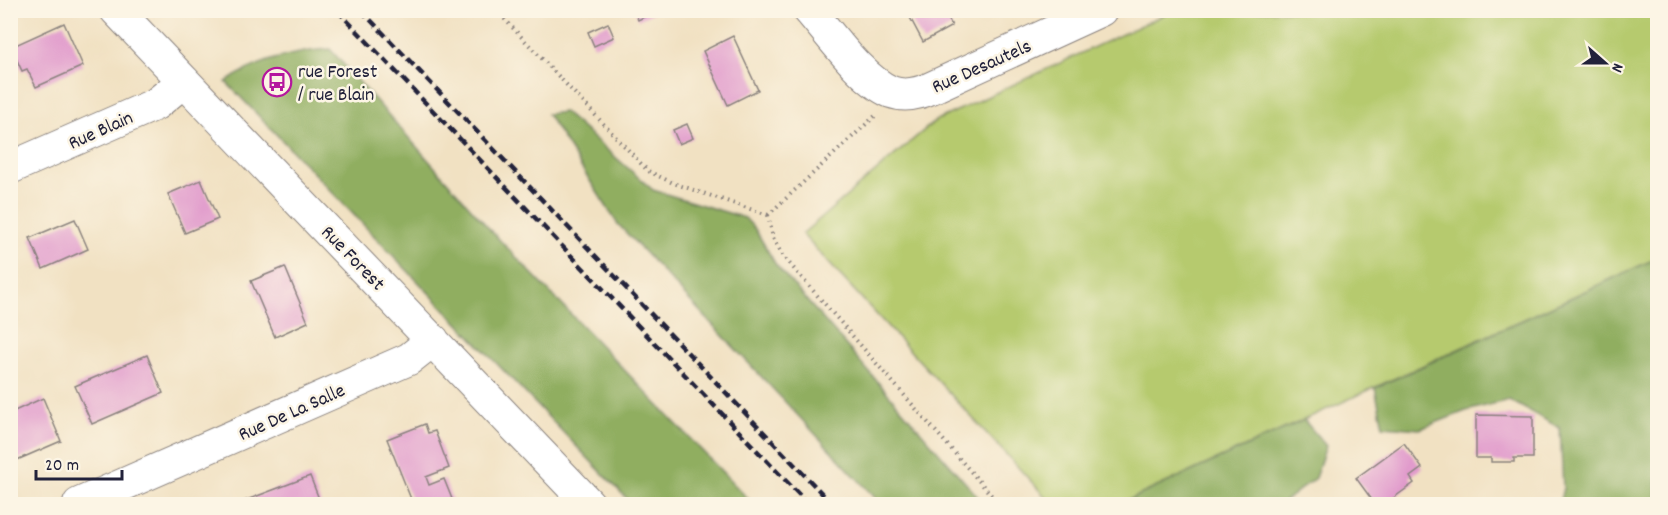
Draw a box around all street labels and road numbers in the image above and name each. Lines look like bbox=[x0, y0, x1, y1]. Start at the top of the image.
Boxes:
street label: Rue Desautels bbox=[928, 33, 1037, 102]
street label: Rue Blain bbox=[64, 105, 138, 158]
street label: Rue Forest bbox=[313, 220, 390, 298]
street label: Rue De La Salle bbox=[234, 378, 350, 450]

